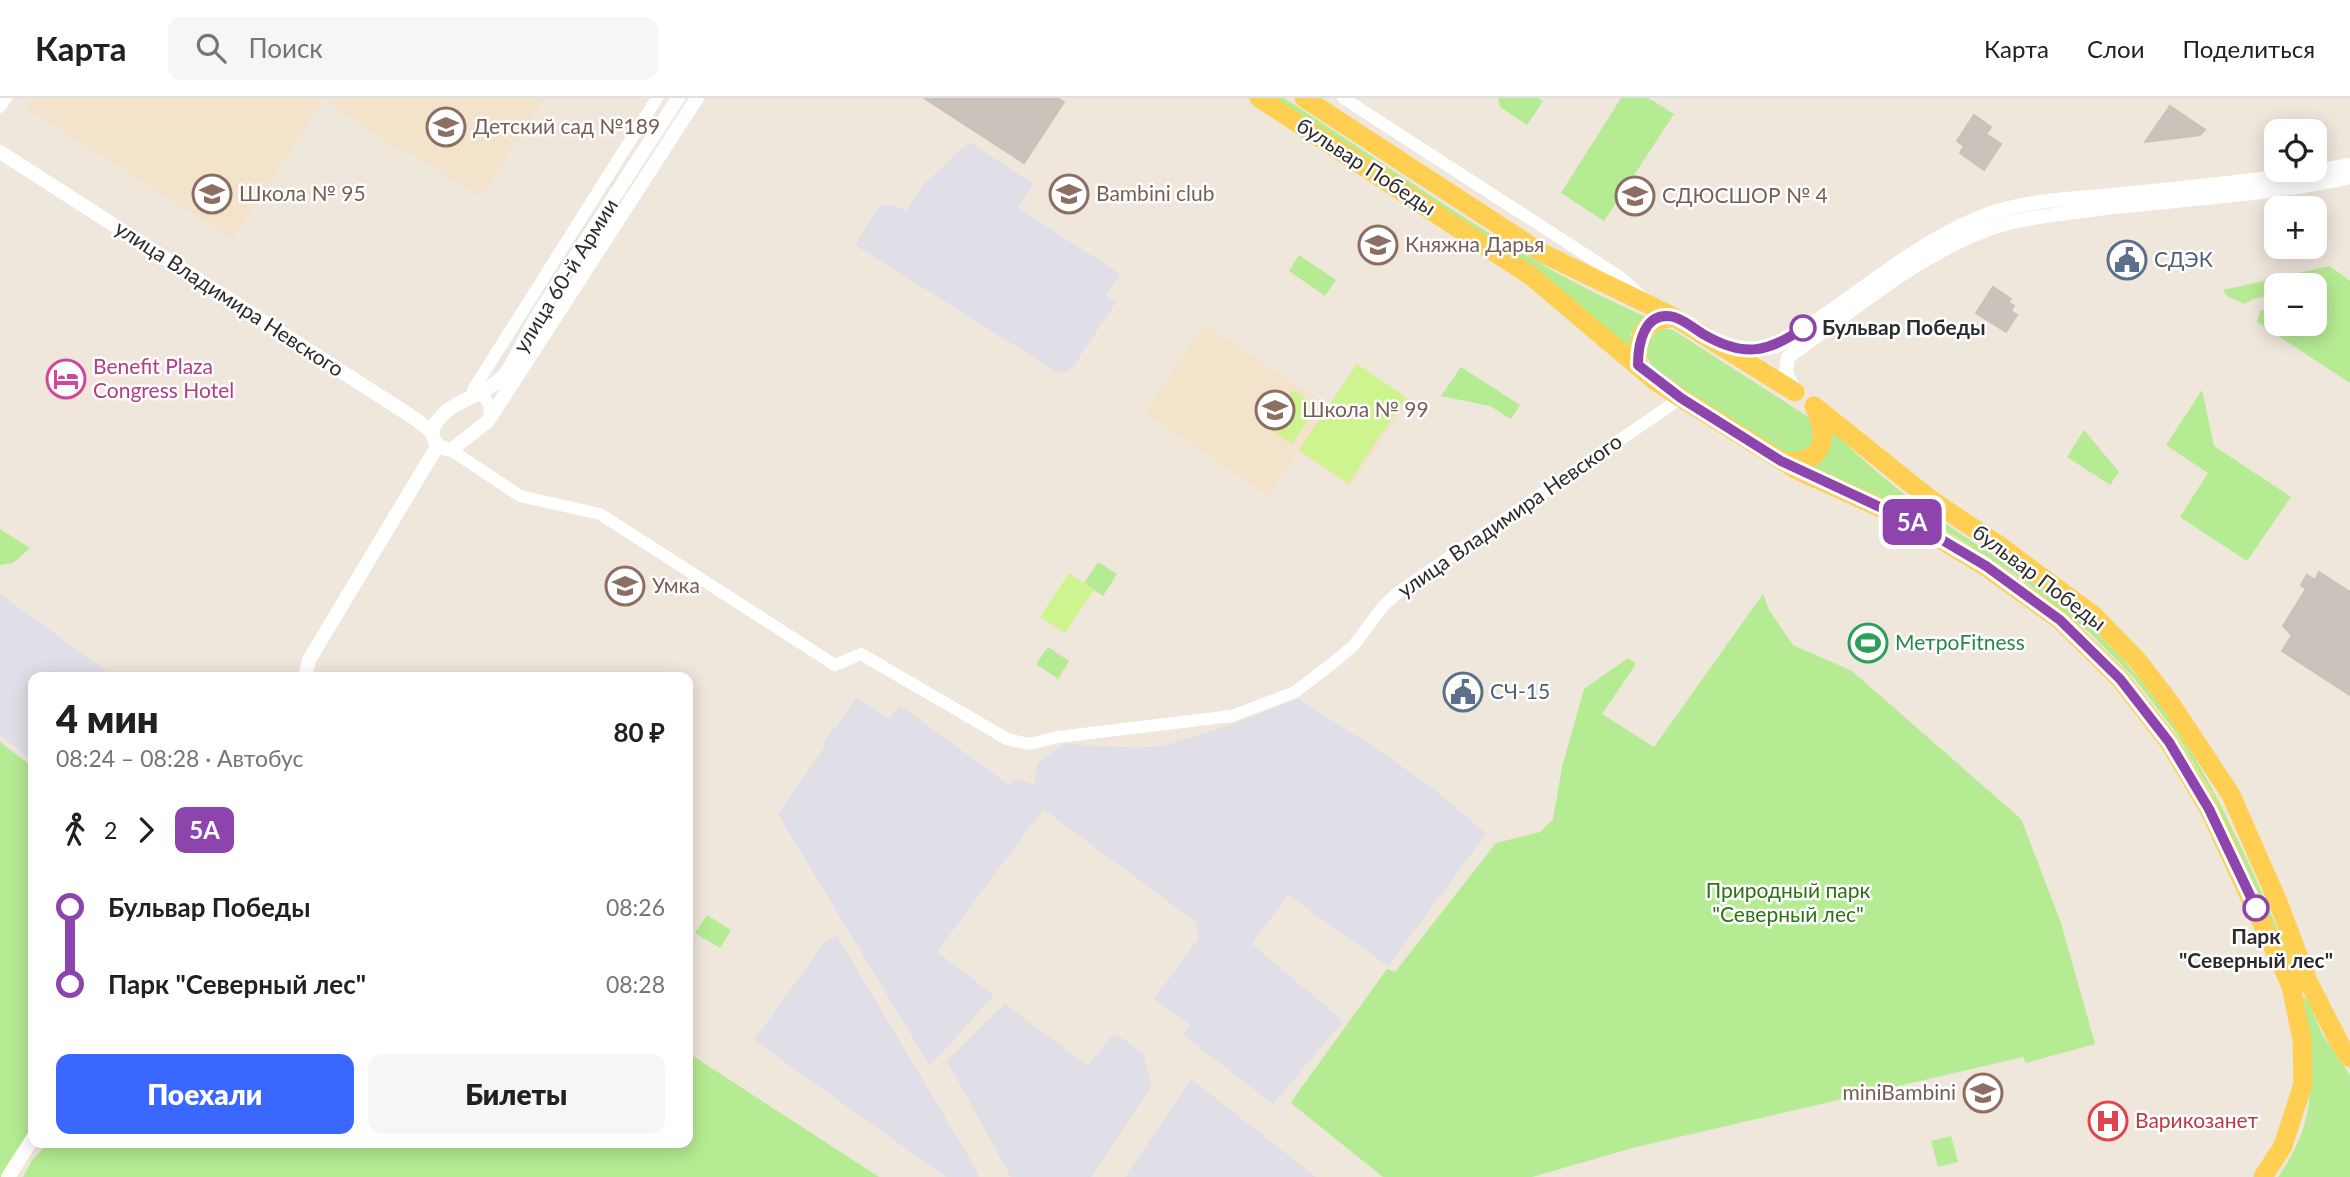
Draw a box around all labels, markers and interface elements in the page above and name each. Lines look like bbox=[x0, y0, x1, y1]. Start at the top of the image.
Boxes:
search box bbox=[168, 17, 658, 80]
text: Карта bbox=[35, 28, 126, 68]
icon: search bbox=[192, 29, 230, 67]
text: Поиск bbox=[248, 32, 323, 64]
text: Карта bbox=[1984, 34, 2049, 63]
text: Слои bbox=[2087, 34, 2144, 63]
text: Поделиться bbox=[2182, 34, 2315, 63]
school or university icon: Детский сад №189 bbox=[425, 106, 467, 148]
street label: бульвар Победы bbox=[1293, 112, 1441, 220]
place label: Детский сад №189 bbox=[473, 113, 660, 138]
map controls bbox=[2264, 119, 2327, 336]
button: locate bbox=[2264, 119, 2327, 182]
school or university icon: Школа № 95 bbox=[191, 173, 233, 215]
school or university icon: Bambini club bbox=[1048, 173, 1090, 215]
school or university icon: СДЮСШОР № 4 bbox=[1614, 175, 1656, 217]
place label: Школа № 95 bbox=[239, 180, 366, 205]
place label: Bambini club bbox=[1096, 180, 1215, 205]
place label: СДЮСШОР № 4 bbox=[1662, 182, 1828, 207]
street label: улица 60-й Армии bbox=[507, 193, 622, 357]
button: + bbox=[2264, 196, 2327, 259]
street label: улица Владимира Невского bbox=[111, 214, 349, 381]
school or university icon: Княжна Дарья bbox=[1357, 224, 1399, 266]
place label: Княжна Дарья bbox=[1405, 231, 1544, 256]
public building icon: СДЭК bbox=[2106, 239, 2148, 281]
place label: СДЭК bbox=[2154, 246, 2213, 271]
button: − bbox=[2264, 273, 2327, 336]
place label: Бульвар Победы bbox=[1822, 314, 1986, 339]
marker: Бульвар Победы bbox=[1790, 315, 1816, 341]
place label: Benefit Plaza Congress Hotel bbox=[93, 353, 234, 402]
hotel icon: Benefit Plaza Congress Hotel bbox=[45, 358, 87, 400]
school or university icon: Школа № 99 bbox=[1254, 389, 1296, 431]
place label: Школа № 99 bbox=[1302, 396, 1429, 421]
street label: улица Владимира Невского bbox=[1392, 428, 1626, 602]
line badge: 5А bbox=[1881, 499, 1944, 545]
text: 5А bbox=[1897, 507, 1927, 536]
street label: бульвар Победы bbox=[1968, 519, 2112, 635]
school or university icon: Умка bbox=[604, 565, 646, 607]
place label: Умка bbox=[652, 572, 700, 597]
sports icon: МетроFitness bbox=[1847, 622, 1889, 664]
place label: МетроFitness bbox=[1895, 629, 2025, 654]
public building icon: СЧ-15 bbox=[1442, 671, 1484, 713]
place label: СЧ-15 bbox=[1490, 678, 1550, 703]
text: 4 мин bbox=[56, 695, 159, 741]
text: 80 ₽ bbox=[613, 716, 665, 748]
text: 08:24 – 08:28 · Автобус bbox=[56, 744, 304, 772]
icon: walk bbox=[56, 811, 94, 849]
icon: forward bbox=[127, 811, 165, 849]
text: 5А bbox=[189, 815, 220, 844]
text: 2 bbox=[104, 816, 117, 844]
park label: Природный парк "Северный лес" bbox=[1706, 877, 1870, 926]
text: Бульвар Победы bbox=[108, 891, 311, 923]
text: 08:26 bbox=[606, 893, 665, 921]
marker: Парк "Северный лес" bbox=[2243, 895, 2269, 921]
place label: Парк "Северный лес" bbox=[2179, 923, 2333, 972]
text: Парк "Северный лес" bbox=[108, 968, 366, 1000]
text: 08:28 bbox=[606, 970, 665, 998]
button: Поехали bbox=[56, 1054, 354, 1134]
button: Билеты bbox=[368, 1054, 665, 1134]
school or university icon: miniBambini bbox=[1962, 1072, 2004, 1114]
place label: miniBambini bbox=[1842, 1079, 1956, 1104]
hospital icon: Варикозанет bbox=[2087, 1100, 2129, 1142]
place label: Варикозанет bbox=[2135, 1107, 2258, 1132]

